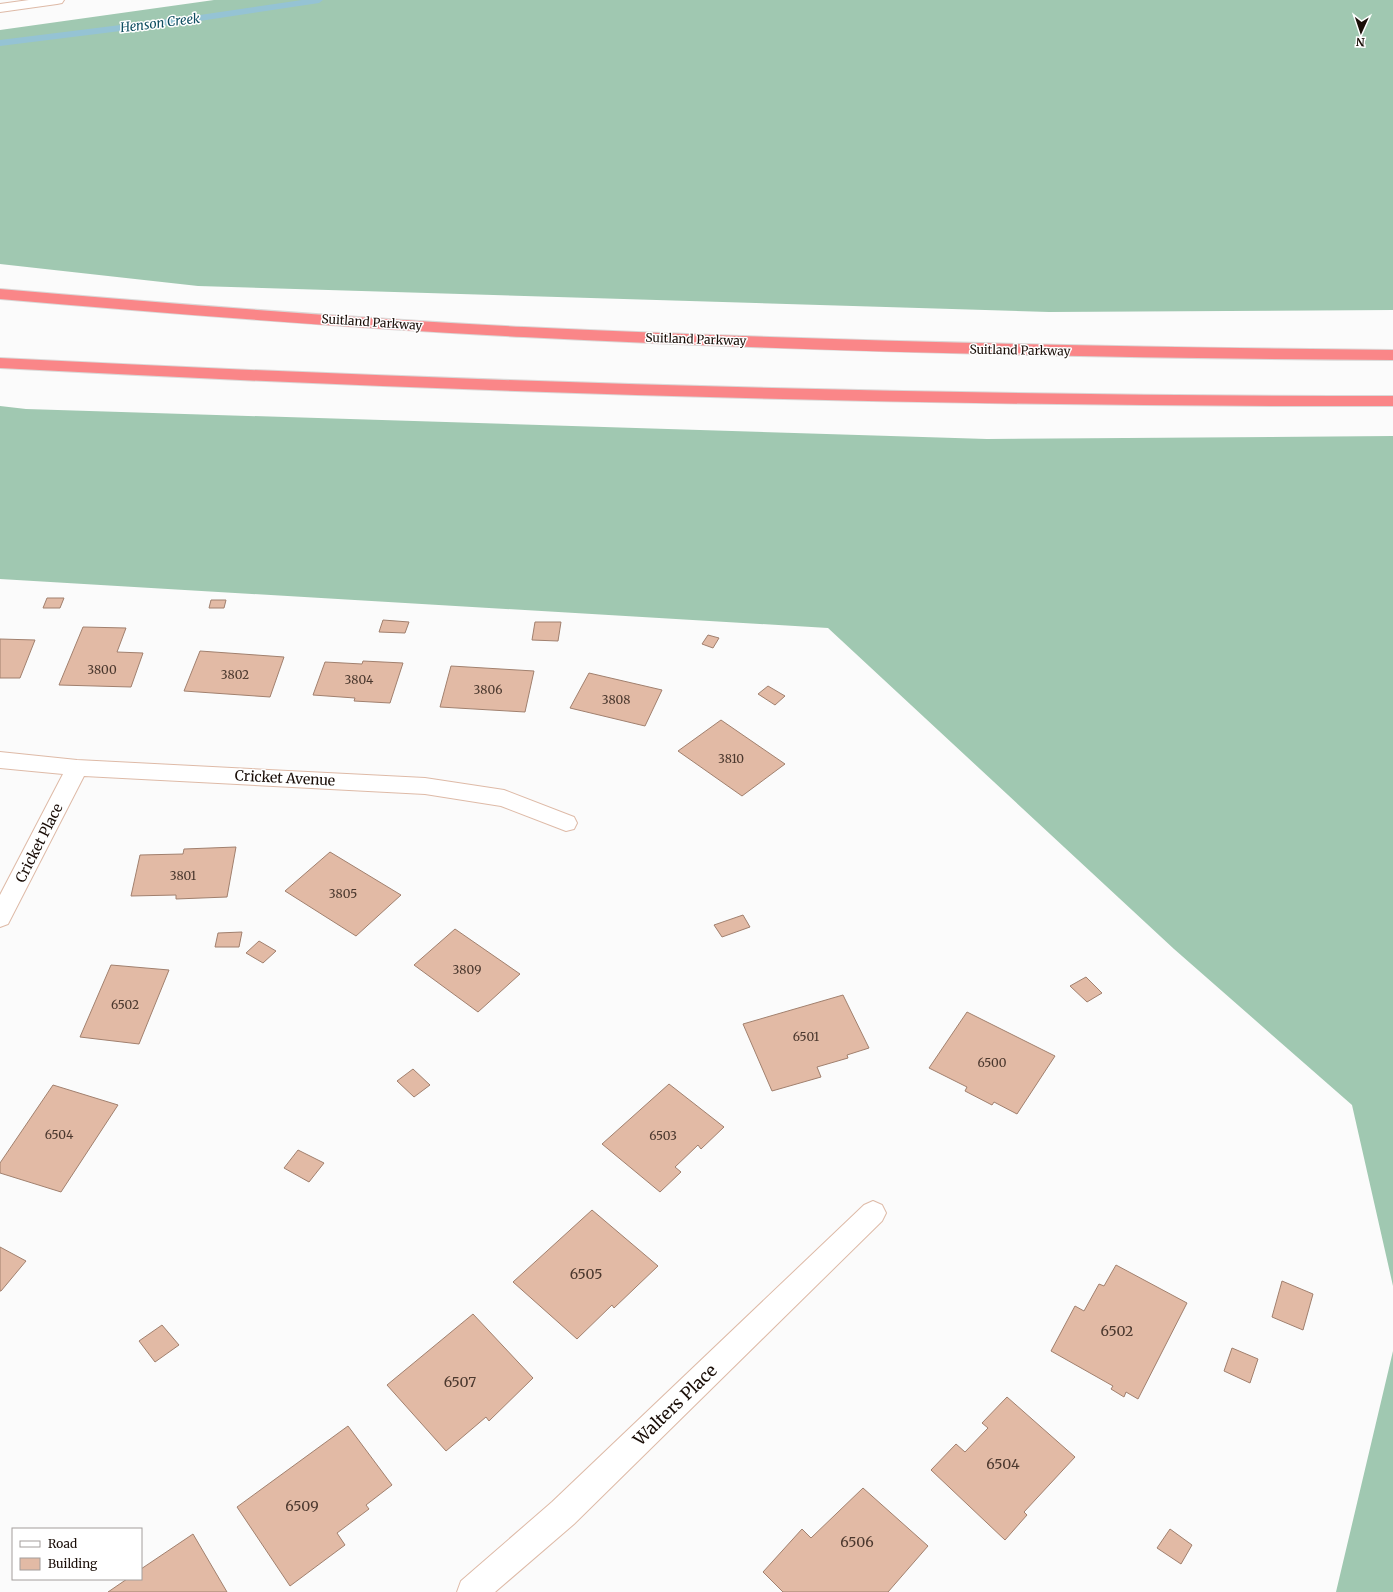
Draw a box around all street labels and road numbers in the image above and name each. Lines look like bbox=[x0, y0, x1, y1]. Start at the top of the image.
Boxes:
street label: Suitland Parkway bbox=[321, 311, 423, 333]
street label: Suitland Parkway bbox=[645, 330, 747, 348]
street label: Suitland Parkway bbox=[969, 342, 1071, 358]
street label: Cricket Avenue bbox=[234, 766, 336, 790]
street label: Cricket Place bbox=[11, 800, 67, 886]
street label: Walters Place bbox=[628, 1359, 722, 1451]

